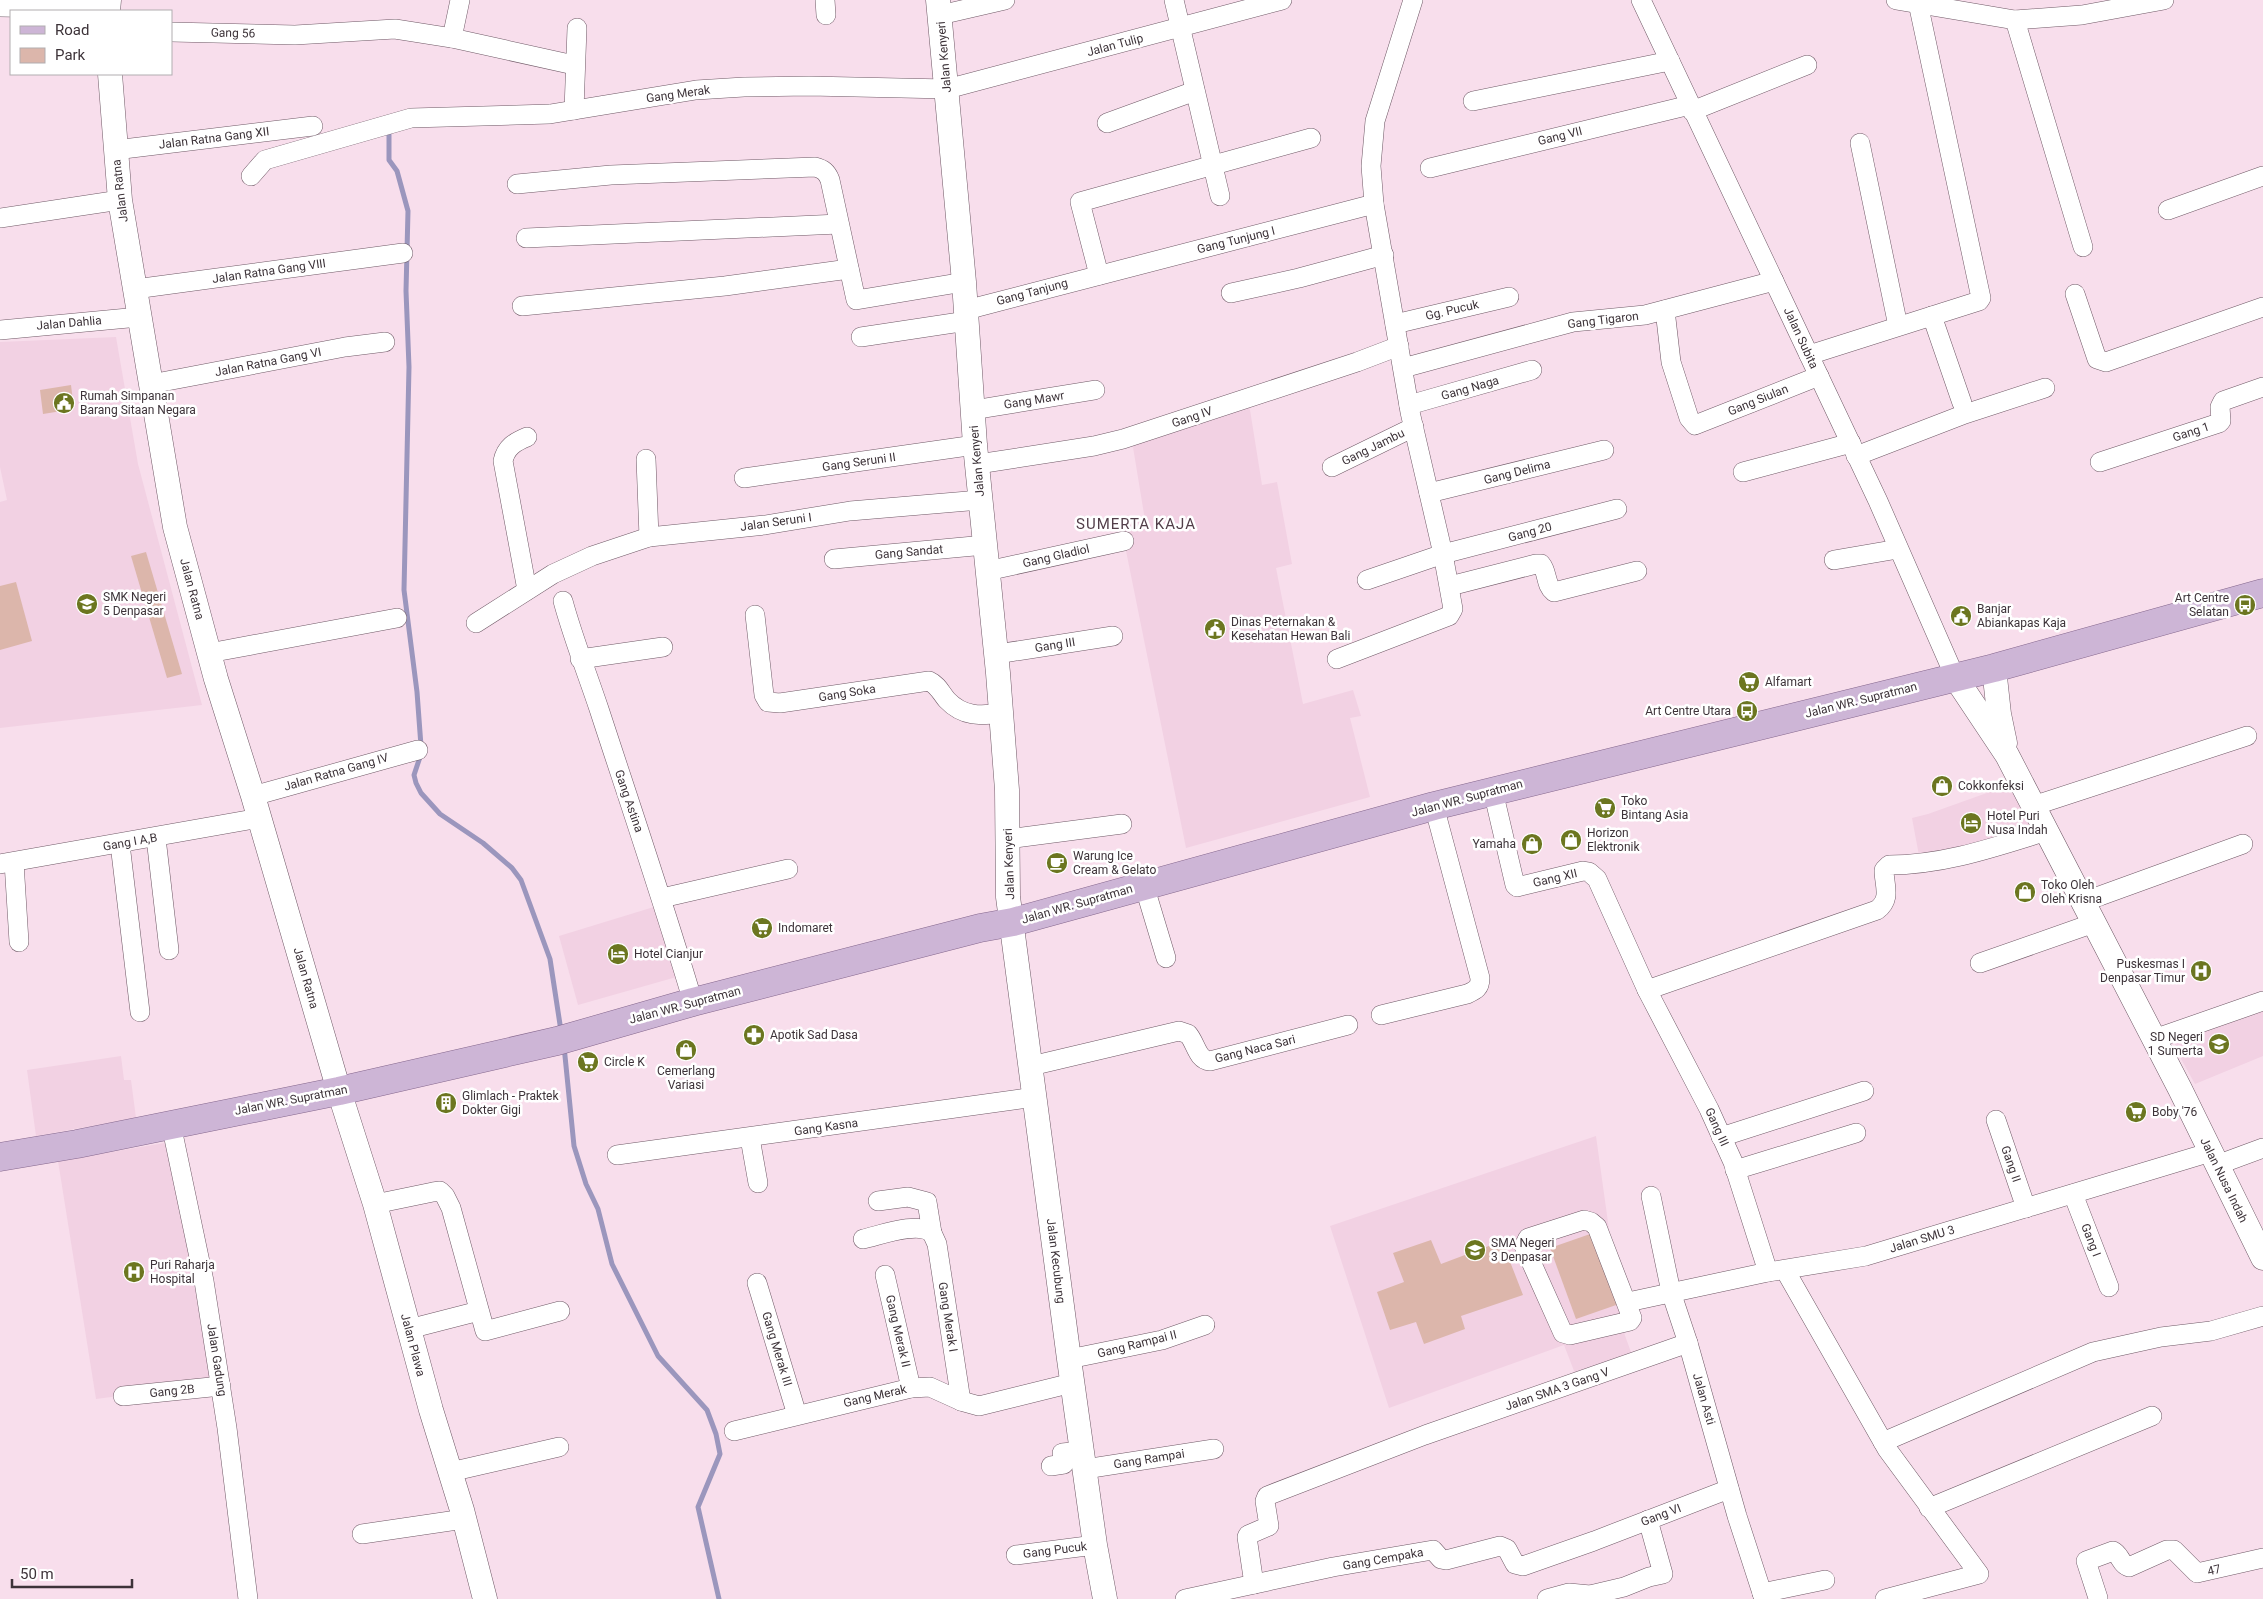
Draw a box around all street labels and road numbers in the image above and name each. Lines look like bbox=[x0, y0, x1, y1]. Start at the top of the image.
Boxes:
street label: Jalan Kenyeri bbox=[934, 21, 954, 93]
street label: Gang 56 bbox=[211, 26, 256, 40]
street label: Jalan Tulip bbox=[1085, 31, 1145, 59]
street label: Gang Merak bbox=[645, 82, 712, 105]
street label: Jalan Ratna Gang XII bbox=[158, 124, 270, 152]
street label: Gang VII bbox=[1536, 124, 1584, 148]
street label: Jalan Ratna bbox=[109, 159, 131, 223]
street label: Gang Tunjung I bbox=[1196, 224, 1276, 256]
street label: Jalan Ratna Gang VIII bbox=[211, 256, 327, 286]
street label: Gang Tanjung bbox=[995, 276, 1069, 308]
street label: Gg. Pucuk bbox=[1424, 297, 1481, 323]
street label: Jalan Subita bbox=[1781, 305, 1821, 371]
street label: Gang Tigaron bbox=[1567, 309, 1639, 331]
street label: Jalan Dahlia bbox=[36, 313, 102, 333]
street label: Jalan Ratna Gang VI bbox=[214, 345, 322, 379]
street label: Gang Naga bbox=[1440, 373, 1500, 403]
street label: Gang Siulan bbox=[1726, 382, 1790, 418]
street label: Gang Mawr bbox=[1003, 388, 1065, 412]
street label: Gang IV bbox=[1170, 403, 1214, 430]
street label: Gang 1 bbox=[2171, 420, 2211, 444]
street label: Jalan Kenyeri bbox=[967, 425, 987, 497]
street label: Gang Jambu bbox=[1339, 426, 1407, 468]
street label: Gang Seruni II bbox=[821, 450, 897, 474]
street label: Gang Delima bbox=[1482, 457, 1552, 487]
street label: Jalan Seruni I bbox=[739, 510, 813, 534]
street label: Gang 20 bbox=[1507, 519, 1554, 545]
street label: Gang Sandat bbox=[874, 542, 944, 562]
street label: Gang Gladiol bbox=[1021, 542, 1091, 570]
street label: Jalan Ratna bbox=[177, 557, 207, 621]
street label: Gang III bbox=[1034, 635, 1076, 655]
street label: Jalan WR. Supratman bbox=[1804, 679, 1918, 721]
street label: Gang Soka bbox=[817, 682, 877, 704]
street label: Jalan Ratna Gang IV bbox=[282, 750, 390, 794]
street label: Gang Astina bbox=[612, 768, 646, 834]
street label: Jalan WR. Supratman bbox=[1410, 776, 1524, 820]
street label: Jalan Kenyeri bbox=[1001, 828, 1017, 900]
street label: Gang I A,B bbox=[102, 830, 158, 854]
street label: Gang XII bbox=[1531, 866, 1579, 890]
street label: Jalan WR. Supratman bbox=[1020, 881, 1134, 927]
street label: Jalan Ratna bbox=[291, 946, 321, 1010]
street label: Jalan WR. Supratman bbox=[628, 983, 742, 1027]
street label: Gang Naca Sari bbox=[1213, 1032, 1297, 1066]
street label: Jalan WR. Supratman bbox=[233, 1082, 349, 1118]
street label: Gang III bbox=[1702, 1105, 1732, 1149]
street label: Gang Kasna bbox=[793, 1116, 859, 1138]
street label: Jalan Nusa Indah bbox=[2197, 1135, 2251, 1225]
street label: Gang II bbox=[1998, 1144, 2024, 1184]
street label: Jalan Kecubung bbox=[1044, 1218, 1068, 1304]
street label: Gang I bbox=[2078, 1221, 2104, 1259]
street label: Jalan SMU 3 bbox=[1888, 1222, 1956, 1256]
street label: Gang Merak I bbox=[936, 1281, 960, 1353]
street label: Gang Merak II bbox=[883, 1293, 913, 1369]
street label: Gang Merak III bbox=[759, 1310, 795, 1388]
street label: Jalan Plawa bbox=[398, 1312, 428, 1378]
street label: Jalan Gadung bbox=[204, 1323, 230, 1397]
street label: Gang Rampai II bbox=[1096, 1327, 1178, 1361]
street label: Jalan SMA 3 Gang V bbox=[1503, 1365, 1611, 1413]
street label: Jalan Asti bbox=[1690, 1372, 1718, 1427]
street label: Gang 2B bbox=[149, 1382, 195, 1400]
street label: Gang Merak bbox=[842, 1382, 909, 1410]
street label: Gang Rampai bbox=[1113, 1446, 1186, 1472]
street label: Gang VI bbox=[1639, 1501, 1683, 1529]
street label: Gang Pucuk bbox=[1022, 1539, 1089, 1561]
street label: Gang Cempaka bbox=[1342, 1545, 1424, 1573]
street label: 47 bbox=[2206, 1562, 2222, 1578]

